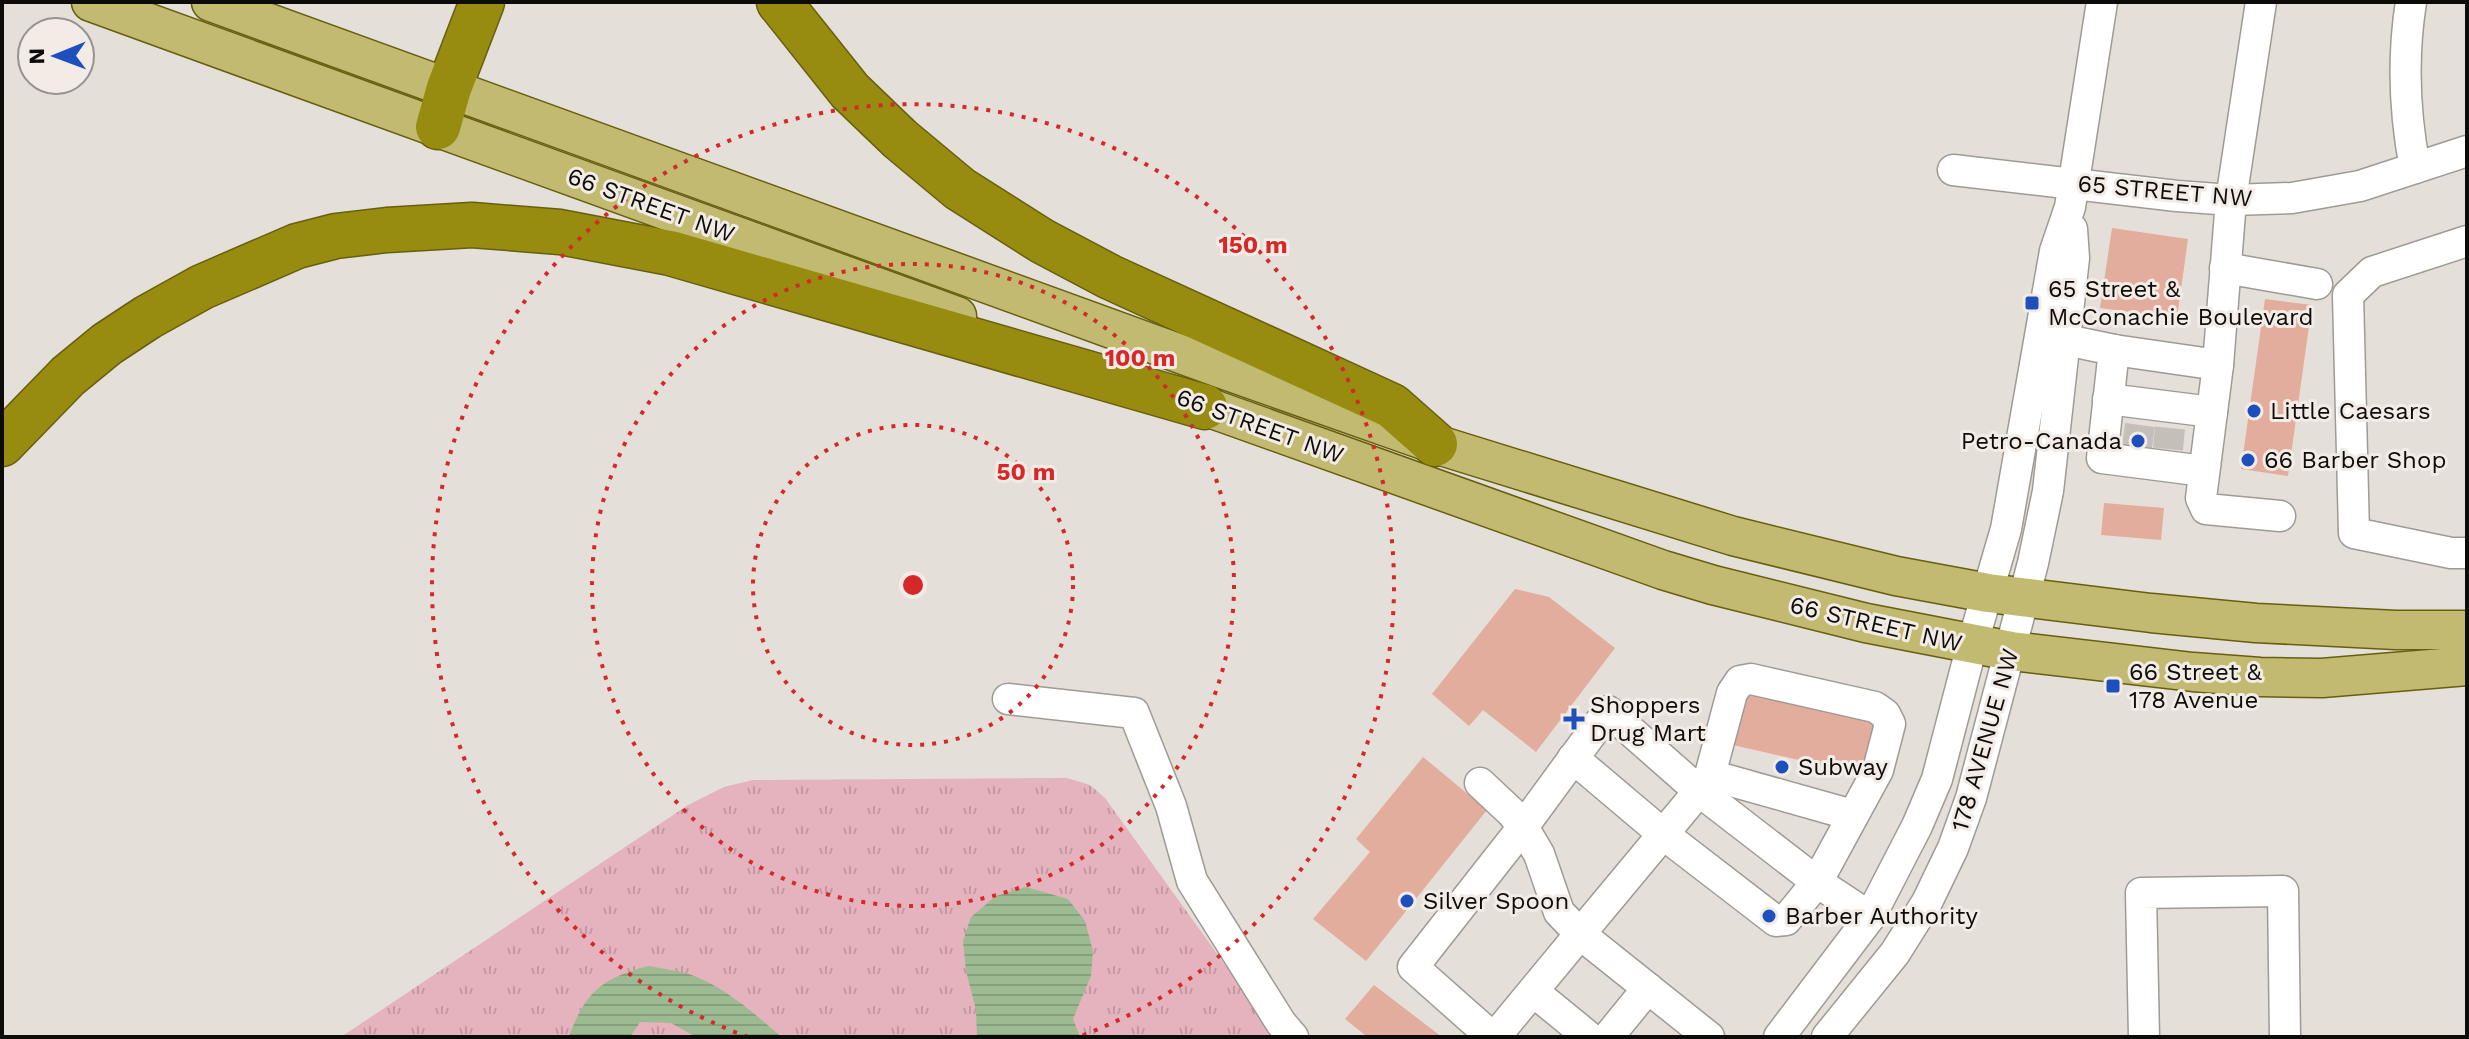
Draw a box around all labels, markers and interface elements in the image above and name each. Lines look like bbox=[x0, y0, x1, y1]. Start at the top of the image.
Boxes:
north arrow bbox=[16, 16, 96, 96]
text: N bbox=[24, 48, 49, 65]
street label: 66 STREET NW bbox=[564, 162, 738, 248]
street label: 65 STREET NW bbox=[2077, 169, 2253, 213]
text: 150 m bbox=[1218, 231, 1288, 259]
place label: 65 Street & McConachie Boulevard bbox=[2048, 275, 2314, 331]
marker: 65 Street & McConachie Boulevard bbox=[2023, 294, 2041, 312]
text: 100 m bbox=[1105, 344, 1175, 372]
street label: 66 STREET NW bbox=[1173, 383, 1347, 469]
place label: Little Caesars bbox=[2270, 397, 2431, 425]
marker: Little Caesars bbox=[2245, 402, 2263, 420]
place label: Petro-Canada bbox=[1961, 427, 2122, 455]
marker: Petro-Canada bbox=[2129, 432, 2147, 450]
place label: 66 Barber Shop bbox=[2264, 446, 2446, 474]
marker: 66 Barber Shop bbox=[2239, 451, 2257, 469]
text: 50 m bbox=[997, 458, 1055, 486]
centre of rings bbox=[899, 571, 927, 599]
street label: 66 STREET NW bbox=[1787, 591, 1965, 657]
street label: 178 AVENUE NW bbox=[1946, 646, 2024, 834]
place label: 66 Street & 178 Avenue bbox=[2129, 658, 2263, 714]
marker: 66 Street & 178 Avenue bbox=[2104, 677, 2122, 695]
place label: Shoppers Drug Mart bbox=[1590, 691, 1706, 747]
marker: Shoppers Drug Mart bbox=[1565, 710, 1583, 728]
place label: Subway bbox=[1798, 753, 1888, 781]
marker: Subway bbox=[1773, 758, 1791, 776]
place label: Silver Spoon bbox=[1423, 887, 1569, 915]
marker: Silver Spoon bbox=[1398, 892, 1416, 910]
place label: Barber Authority bbox=[1785, 902, 1978, 930]
marker: Barber Authority bbox=[1760, 907, 1778, 925]

